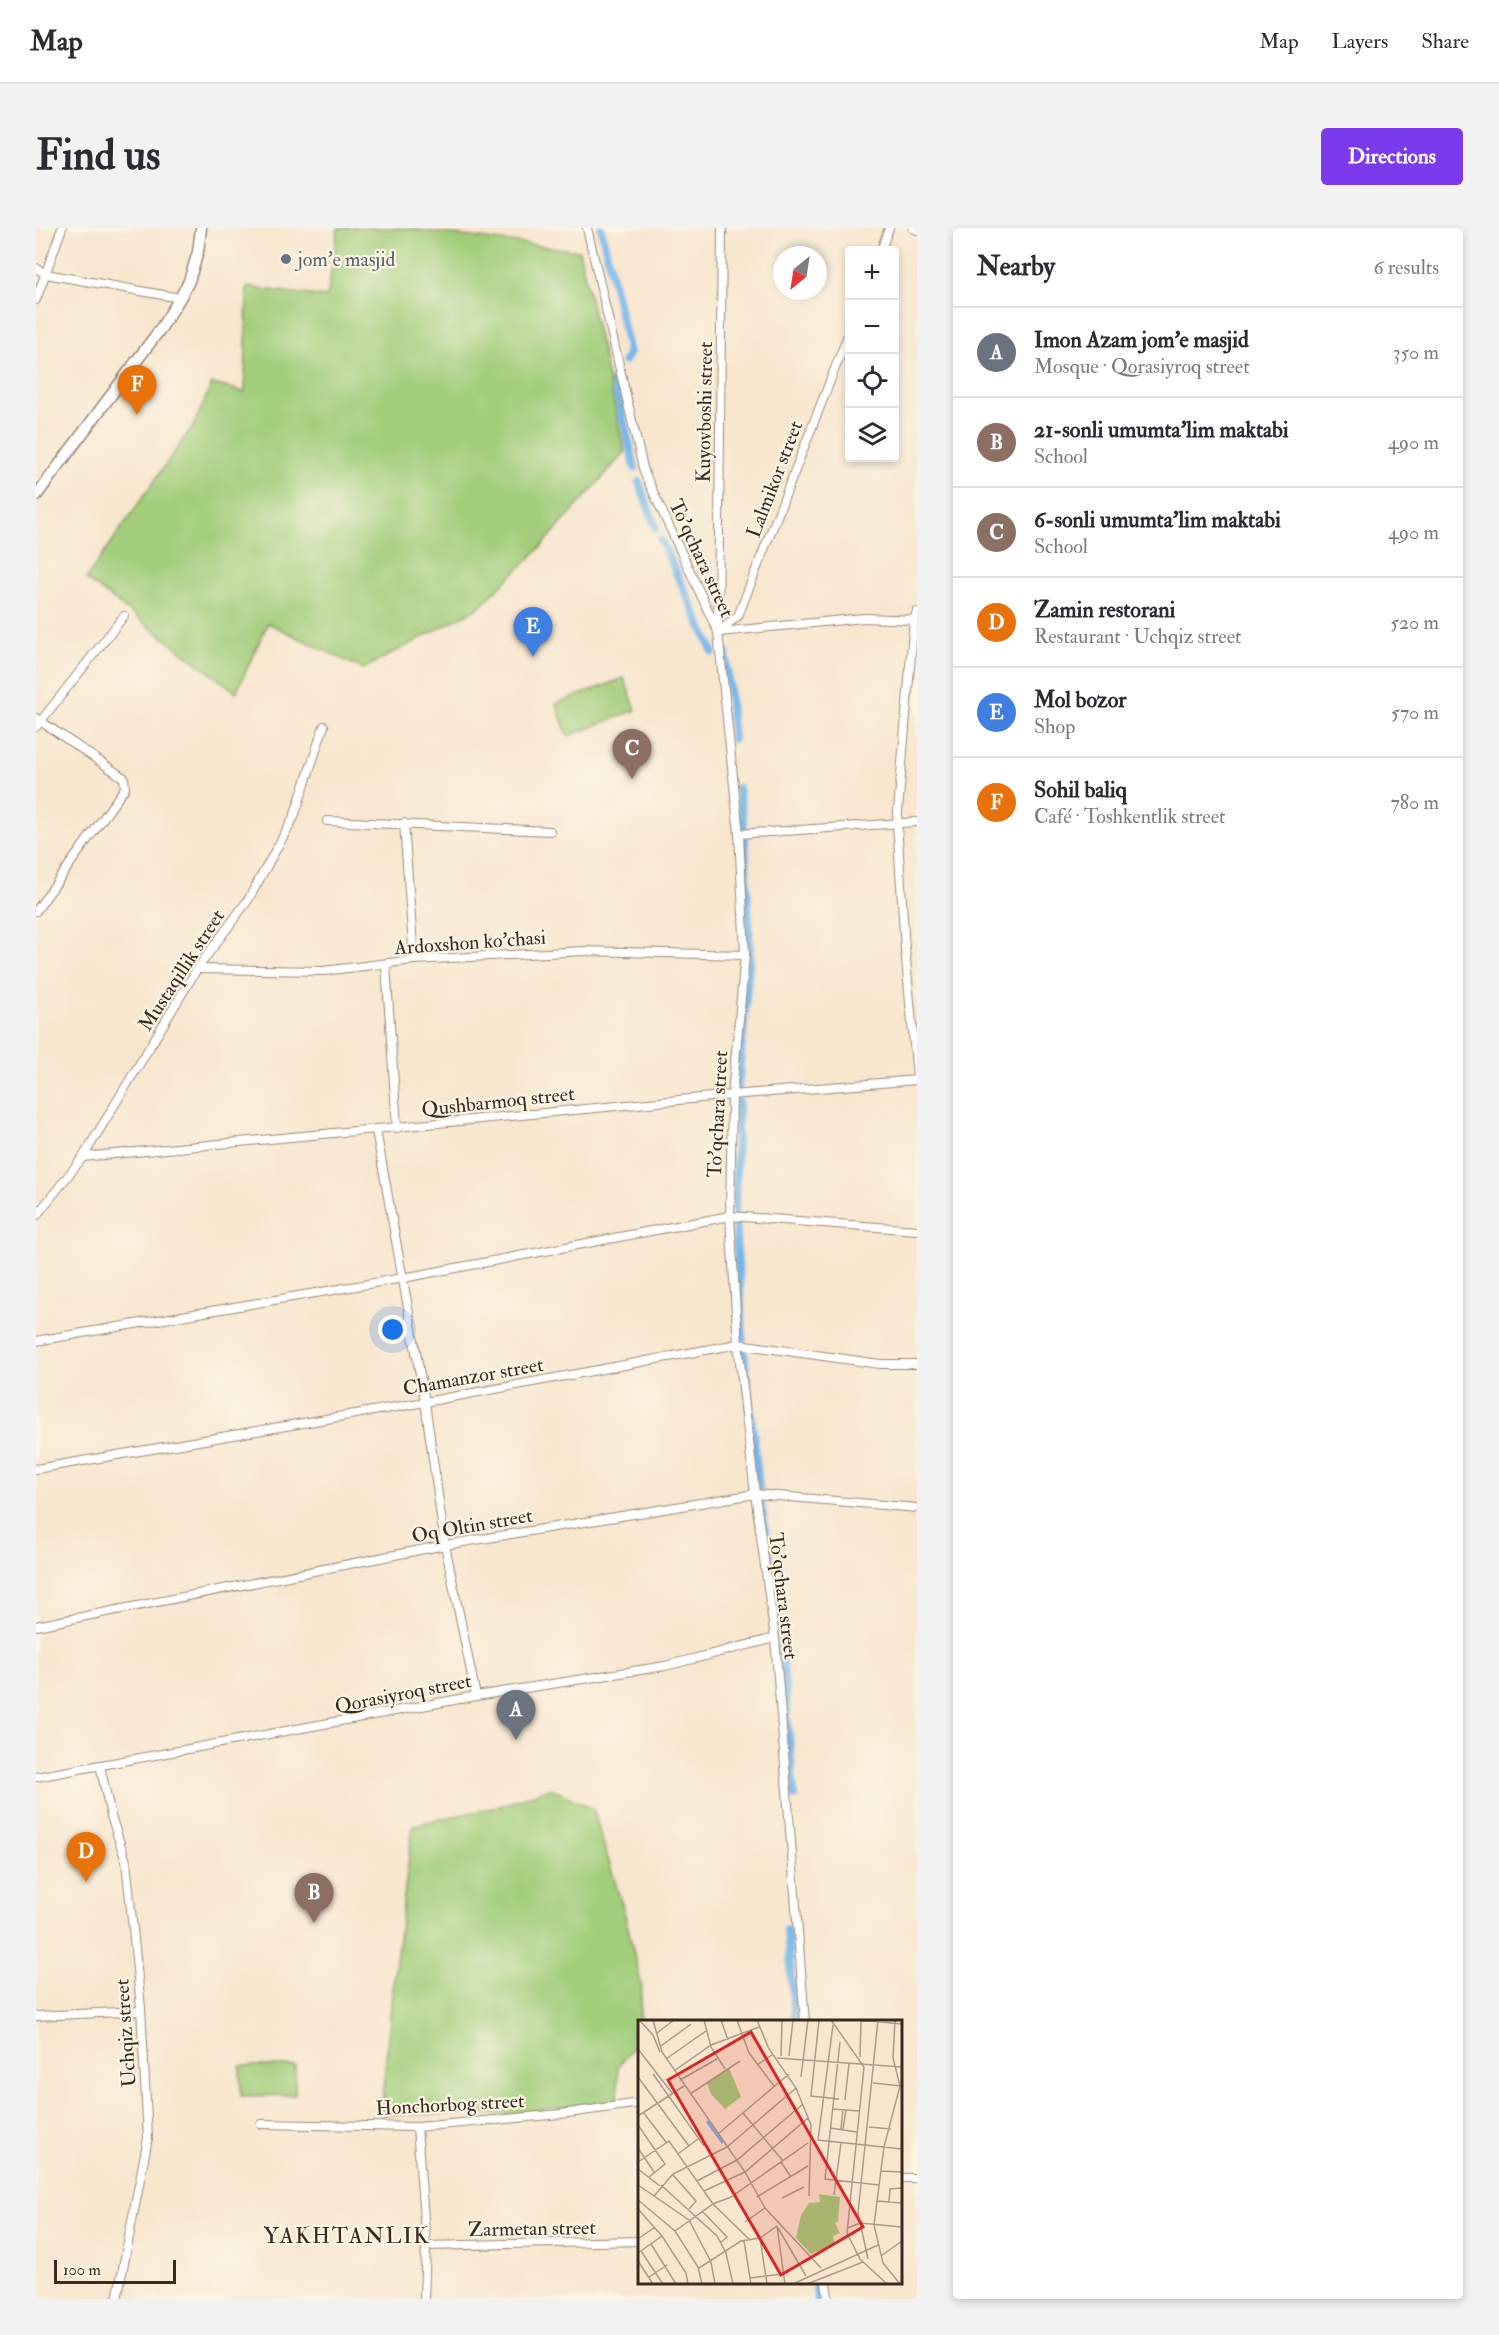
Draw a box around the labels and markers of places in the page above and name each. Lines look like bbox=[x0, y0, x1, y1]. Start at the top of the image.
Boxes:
place label: jom'e masjid bbox=[294, 247, 395, 272]
marker: jom'e masjid bbox=[279, 252, 293, 266]
pin: F bbox=[118, 366, 156, 415]
pin: E bbox=[514, 608, 552, 657]
pin: C bbox=[612, 730, 652, 779]
pin: A bbox=[496, 1690, 536, 1740]
pin: D bbox=[67, 1832, 106, 1882]
pin: B bbox=[294, 1874, 334, 1923]

